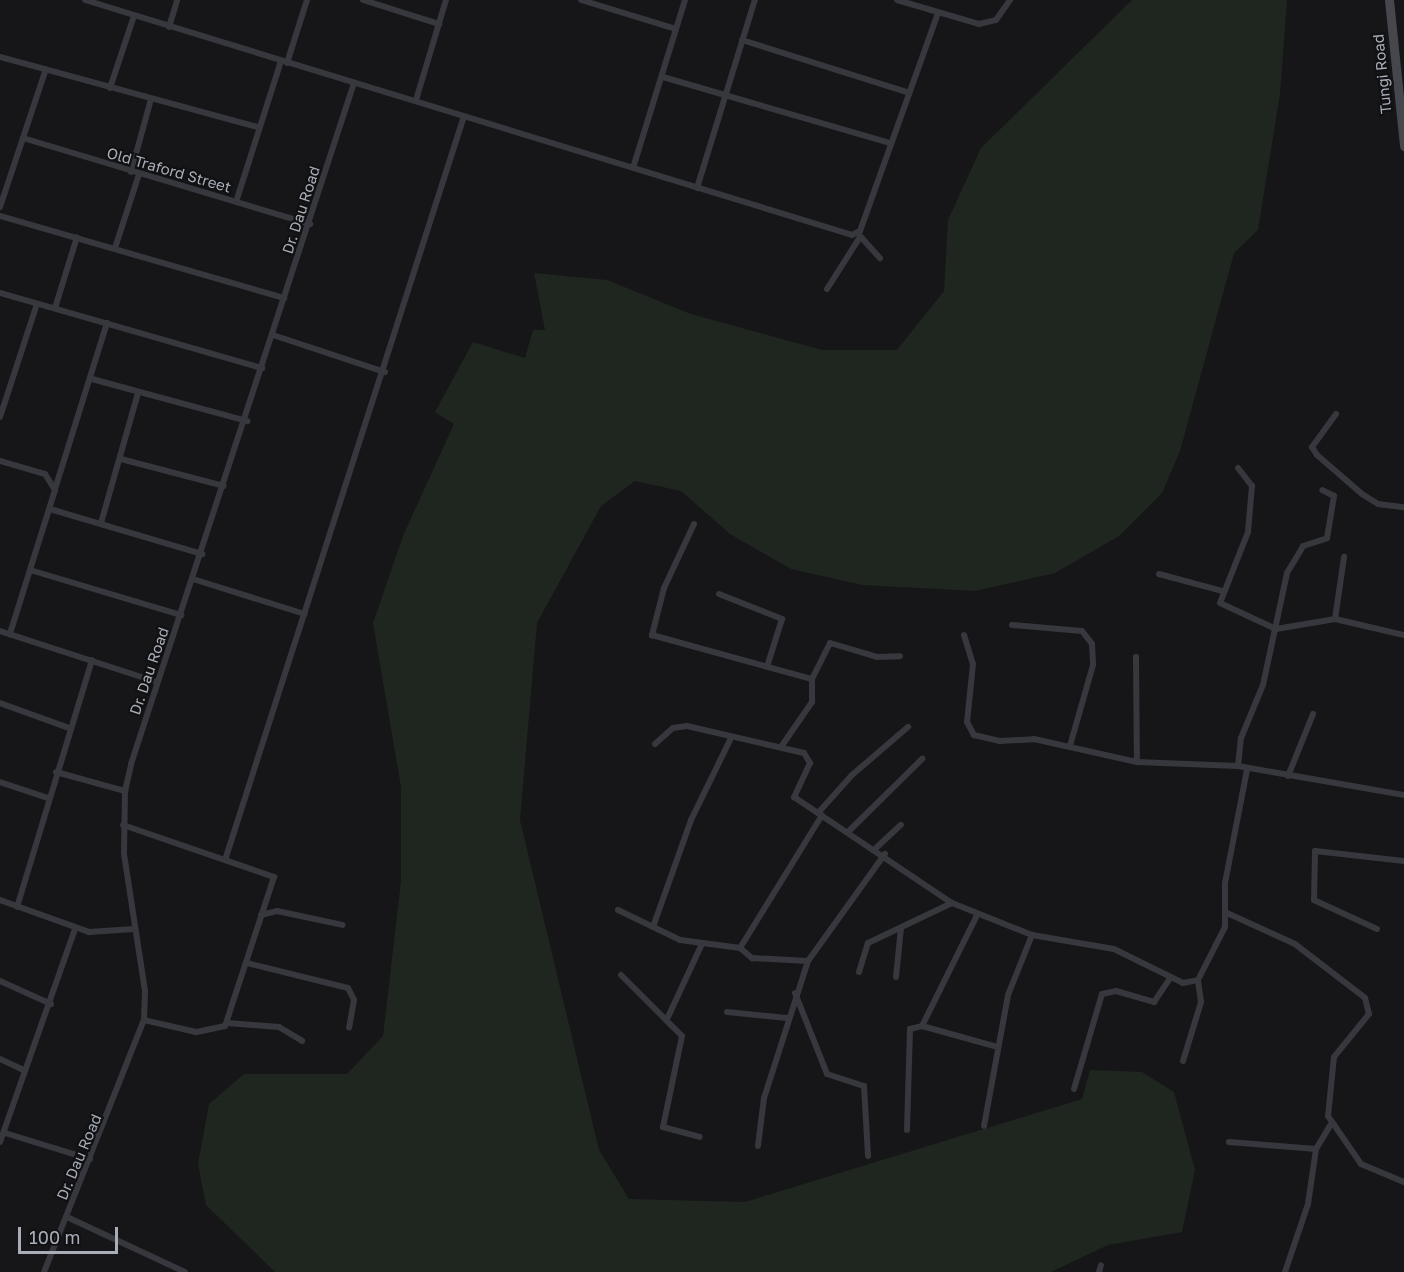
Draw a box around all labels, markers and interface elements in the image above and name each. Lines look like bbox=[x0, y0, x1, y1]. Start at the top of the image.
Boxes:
street label: Tungi Road bbox=[1369, 33, 1395, 115]
street label: Old Traford Street bbox=[105, 144, 233, 196]
street label: Dr. Dau Road bbox=[278, 164, 324, 256]
street label: Dr. Dau Road bbox=[126, 625, 172, 717]
street label: Dr. Dau Road bbox=[53, 1111, 105, 1203]
scale bar bbox=[21, 1215, 122, 1253]
text: 100 m bbox=[29, 1226, 80, 1248]

